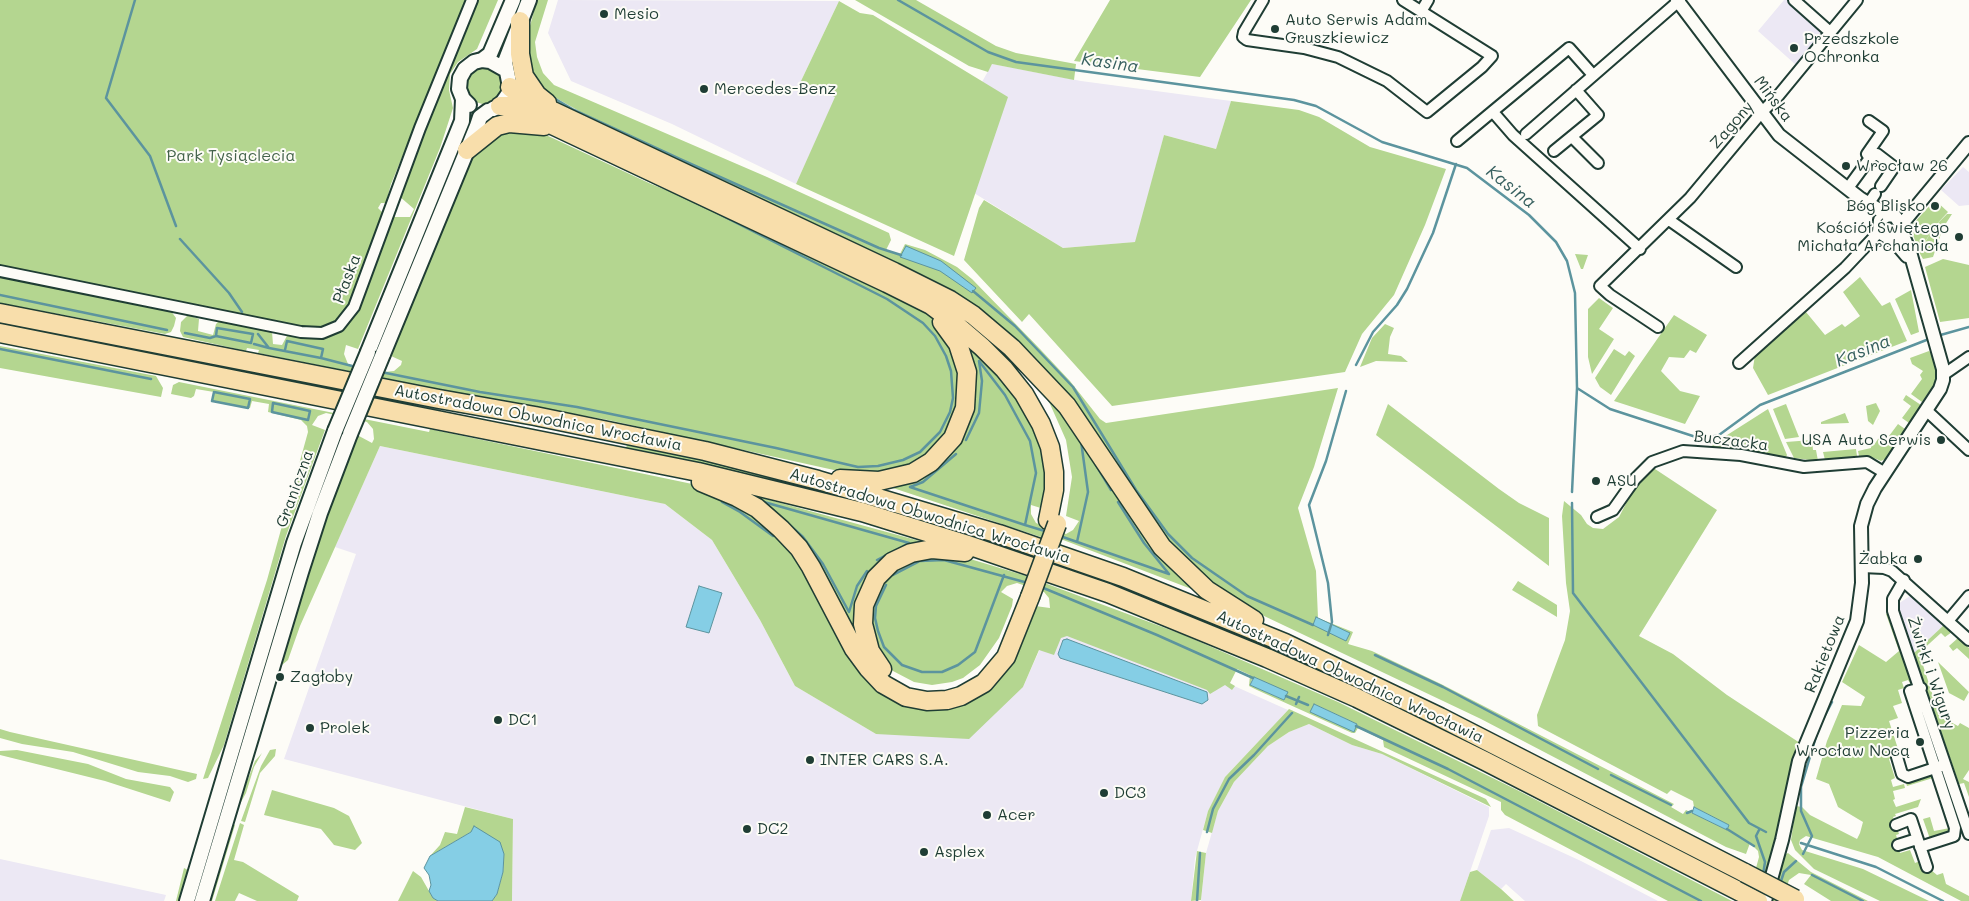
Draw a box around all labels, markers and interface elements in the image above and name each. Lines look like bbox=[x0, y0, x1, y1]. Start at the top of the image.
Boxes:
place label: Mesio bbox=[614, 4, 659, 24]
marker: Mesio bbox=[598, 8, 610, 20]
place label: Auto Serwis Adam Gruszkiewicz bbox=[1285, 10, 1428, 48]
marker: Auto Serwis Adam Gruszkiewicz bbox=[1269, 23, 1281, 35]
place label: Przedszkole Ochronka bbox=[1804, 29, 1899, 67]
marker: Przedszkole Ochronka bbox=[1788, 42, 1800, 54]
water label: Kasina bbox=[1080, 48, 1140, 78]
street label: Mińska bbox=[1749, 72, 1797, 126]
place label: Mercedes-Benz bbox=[714, 79, 836, 99]
marker: Mercedes-Benz bbox=[698, 83, 710, 95]
street label: Zagony bbox=[1706, 97, 1758, 153]
park label: Park Tysiąclecia bbox=[167, 146, 295, 166]
place label: Wrocław 26 bbox=[1856, 156, 1948, 176]
marker: Wrocław 26 bbox=[1840, 160, 1852, 172]
water label: Kasina bbox=[1482, 161, 1540, 213]
place label: Bóg Blisko bbox=[1847, 196, 1925, 216]
marker: Bóg Blisko bbox=[1929, 200, 1941, 212]
place label: Kościół Świętego Michała Archanioła bbox=[1797, 218, 1949, 256]
marker: Kościół Świętego Michała Archanioła bbox=[1953, 231, 1965, 243]
street label: Płaska bbox=[329, 252, 365, 306]
water label: Kasina bbox=[1832, 330, 1894, 372]
street label: Autostradowa Obwodnica Wrocławia bbox=[393, 381, 683, 455]
street label: Buczacka bbox=[1693, 427, 1769, 455]
place label: USA Auto Serwis bbox=[1802, 430, 1931, 450]
marker: USA Auto Serwis bbox=[1935, 434, 1947, 446]
street label: Graniczna bbox=[272, 448, 318, 530]
street label: Autostradowa Obwodnica Wrocławia bbox=[787, 464, 1073, 568]
place label: ASU bbox=[1606, 471, 1637, 491]
marker: ASU bbox=[1590, 475, 1602, 487]
place label: Żabka bbox=[1859, 549, 1908, 569]
marker: Żabka bbox=[1912, 553, 1924, 565]
street label: Autostradowa Obwodnica Wrocławia bbox=[1213, 606, 1487, 748]
street label: Rakietowa bbox=[1801, 612, 1849, 696]
street label: Żwirki i Wigury bbox=[1903, 614, 1959, 732]
place label: Zagłoby bbox=[290, 667, 353, 687]
marker: Zagłoby bbox=[274, 671, 286, 683]
place label: DC1 bbox=[508, 710, 538, 730]
marker: DC1 bbox=[492, 714, 504, 726]
place label: Prolek bbox=[320, 718, 370, 738]
marker: Prolek bbox=[304, 722, 316, 734]
place label: Pizzeria Wrocław Nocą bbox=[1796, 723, 1910, 761]
marker: Pizzeria Wrocław Nocą bbox=[1914, 736, 1926, 748]
place label: INTER CARS S.A. bbox=[820, 750, 949, 770]
marker: INTER CARS S.A. bbox=[804, 754, 816, 766]
place label: DC3 bbox=[1114, 783, 1146, 803]
marker: DC3 bbox=[1098, 787, 1110, 799]
place label: Acer bbox=[997, 805, 1035, 825]
marker: Acer bbox=[981, 809, 993, 821]
place label: DC2 bbox=[757, 819, 788, 839]
marker: DC2 bbox=[741, 823, 753, 835]
place label: Asplex bbox=[934, 842, 985, 862]
marker: Asplex bbox=[918, 846, 930, 858]

